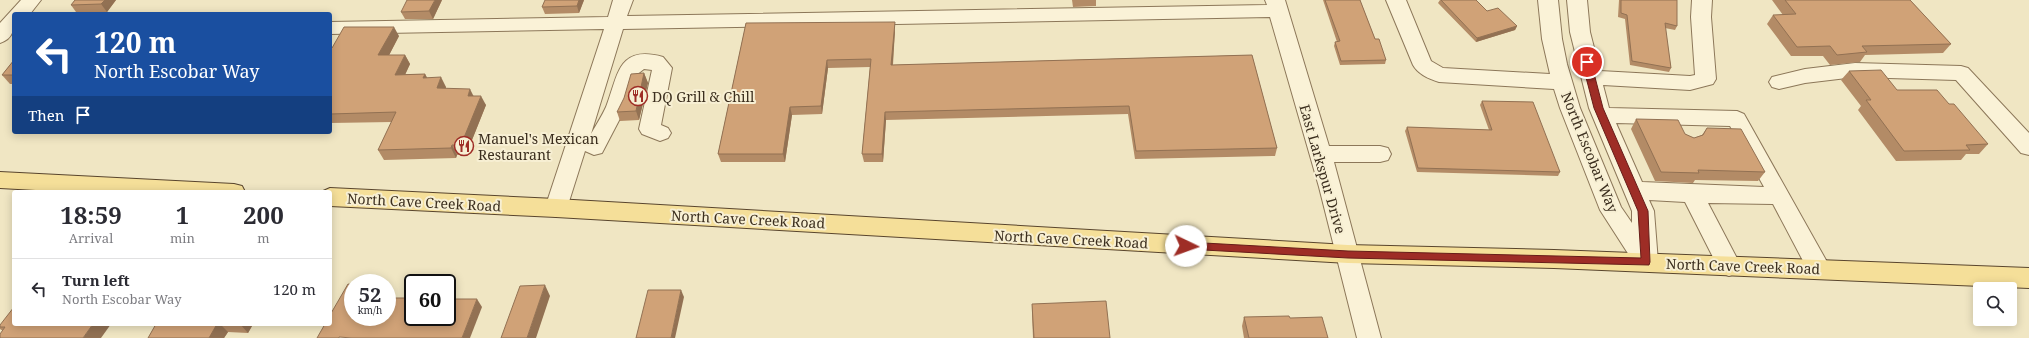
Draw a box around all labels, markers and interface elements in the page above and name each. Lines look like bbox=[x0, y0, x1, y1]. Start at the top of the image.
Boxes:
text: 120 m bbox=[94, 23, 176, 61]
icon: left bbox=[28, 28, 80, 80]
pin bbox=[1570, 45, 1604, 79]
icon: arrive bbox=[1576, 51, 1598, 73]
text: North Escobar Way bbox=[94, 59, 260, 83]
restaurant icon: DQ Grill & Chill bbox=[627, 85, 649, 107]
place label: DQ Grill & Chill bbox=[652, 87, 755, 106]
street label: North Escobar Way bbox=[1557, 89, 1623, 215]
street label: East Larkspur Drive bbox=[1295, 102, 1351, 236]
icon: arrive bbox=[72, 104, 94, 126]
text: Then bbox=[28, 105, 64, 125]
place label: Manuel's Mexican Restaurant bbox=[478, 129, 599, 164]
restaurant icon: Manuel's Mexican Restaurant bbox=[453, 135, 475, 157]
street label: North Cave Creek Road bbox=[346, 188, 502, 216]
text: 18:59 bbox=[60, 198, 122, 231]
text: 1 bbox=[176, 198, 189, 231]
text: 200 bbox=[243, 198, 284, 231]
street label: North Cave Creek Road bbox=[670, 205, 826, 233]
street label: North Cave Creek Road bbox=[993, 225, 1149, 253]
position arrow bbox=[1165, 225, 1207, 267]
text: Arrival bbox=[69, 229, 113, 247]
text: min bbox=[170, 229, 195, 247]
text: m bbox=[257, 229, 270, 247]
street label: North Cave Creek Road bbox=[1666, 254, 1821, 278]
text: Turn left bbox=[62, 270, 130, 290]
speed limit sign: 60 bbox=[404, 274, 456, 326]
icon: left bbox=[28, 278, 50, 300]
text: 120 m bbox=[273, 279, 316, 299]
text: 52 bbox=[359, 281, 381, 308]
map controls bbox=[1973, 282, 2017, 326]
button: search bbox=[1973, 282, 2017, 326]
text: North Escobar Way bbox=[62, 290, 182, 308]
text: km/h bbox=[358, 303, 382, 317]

